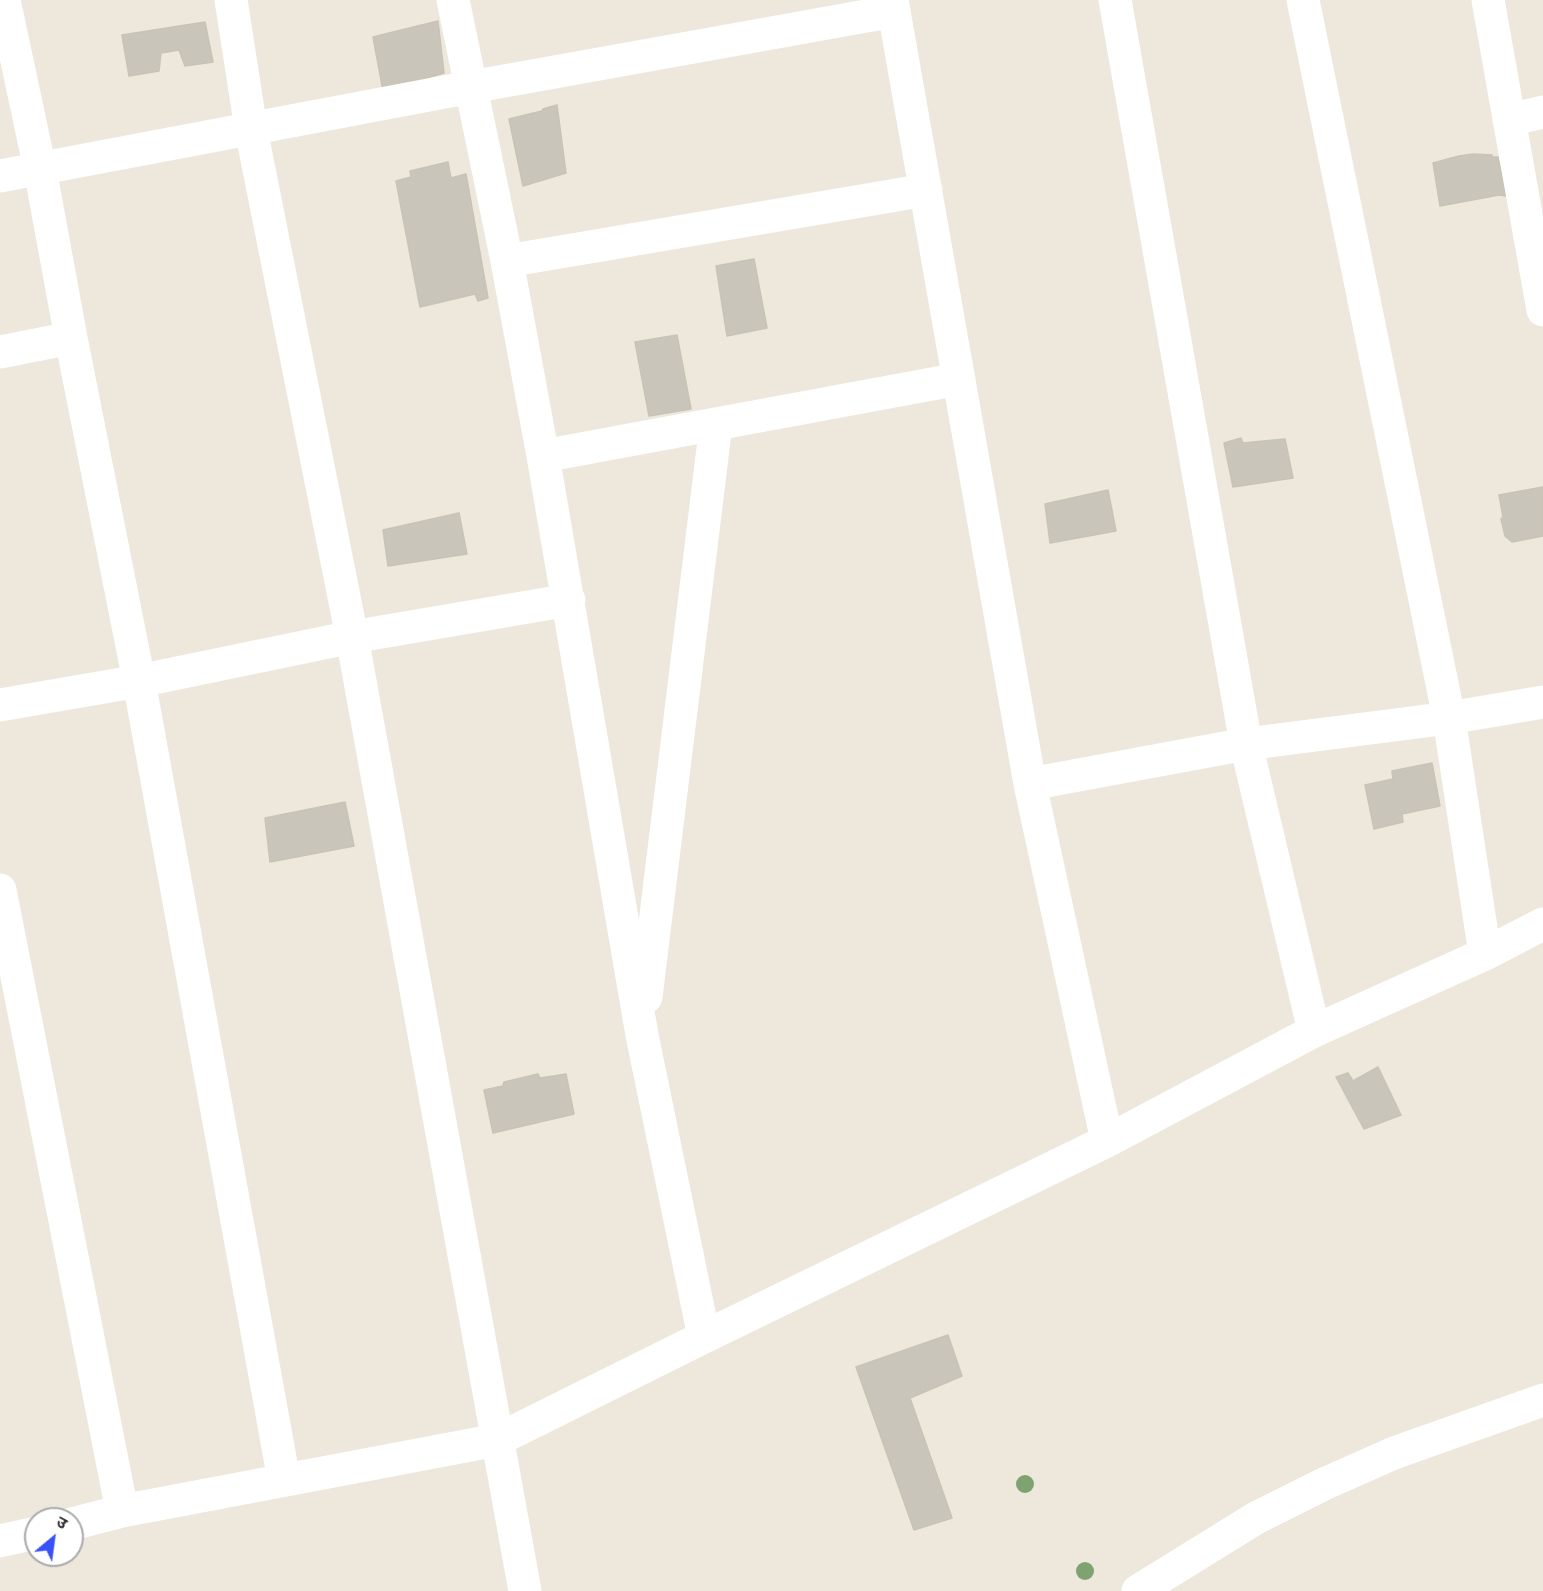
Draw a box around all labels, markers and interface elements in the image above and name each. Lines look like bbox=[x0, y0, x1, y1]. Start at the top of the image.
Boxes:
north arrow bbox=[24, 1507, 84, 1567]
text: उ bbox=[52, 1511, 71, 1535]

